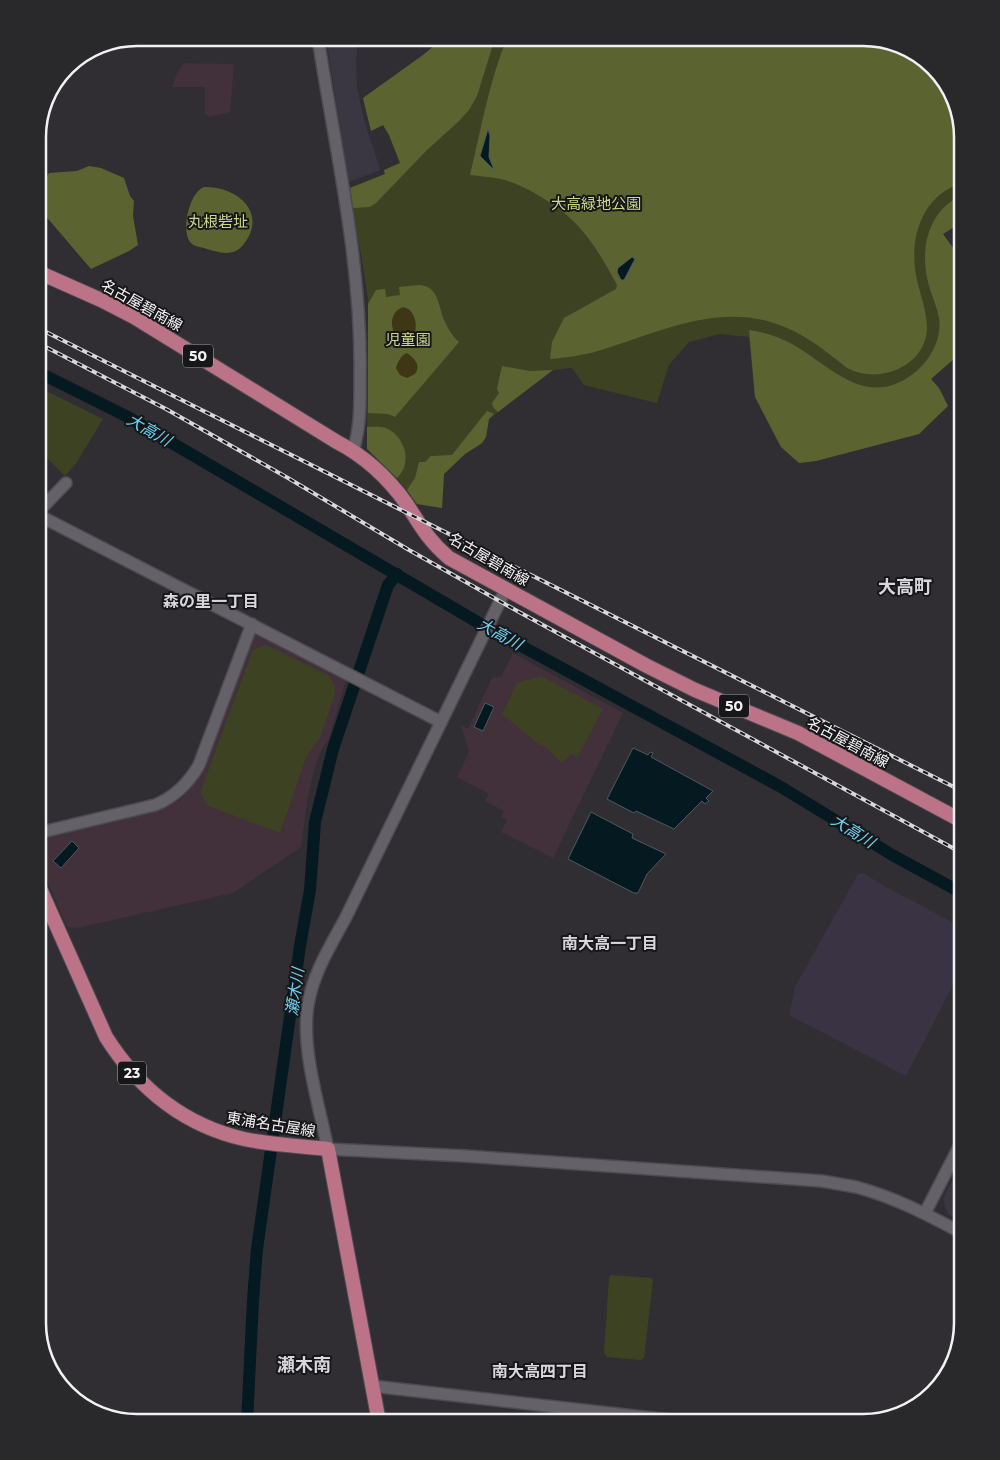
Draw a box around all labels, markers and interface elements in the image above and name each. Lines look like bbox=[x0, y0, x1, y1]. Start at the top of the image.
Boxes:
park label: 大高緑地公園 bbox=[551, 194, 641, 213]
park label: 丸根砦址 bbox=[188, 212, 248, 231]
street label: 名古屋碧南線 bbox=[98, 275, 186, 335]
park label: 児童園 bbox=[385, 330, 431, 349]
road number: 50 bbox=[183, 344, 213, 368]
water label: 大高川 bbox=[123, 410, 176, 451]
street label: 名古屋碧南線 bbox=[445, 528, 533, 590]
district label: 大高町 bbox=[878, 576, 932, 598]
district label: 森の里一丁目 bbox=[163, 592, 259, 611]
water label: 大高川 bbox=[474, 614, 527, 655]
road number: 50 bbox=[719, 694, 749, 718]
street label: 名古屋碧南線 bbox=[804, 712, 892, 772]
water label: 大高川 bbox=[828, 810, 880, 853]
district label: 南大高一丁目 bbox=[562, 934, 658, 953]
water label: 瀬木川 bbox=[282, 965, 308, 1017]
road number: 23 bbox=[118, 1062, 146, 1084]
street label: 東浦名古屋線 bbox=[225, 1108, 317, 1140]
district label: 瀬木南 bbox=[277, 1354, 331, 1376]
district label: 南大高四丁目 bbox=[492, 1362, 588, 1381]

